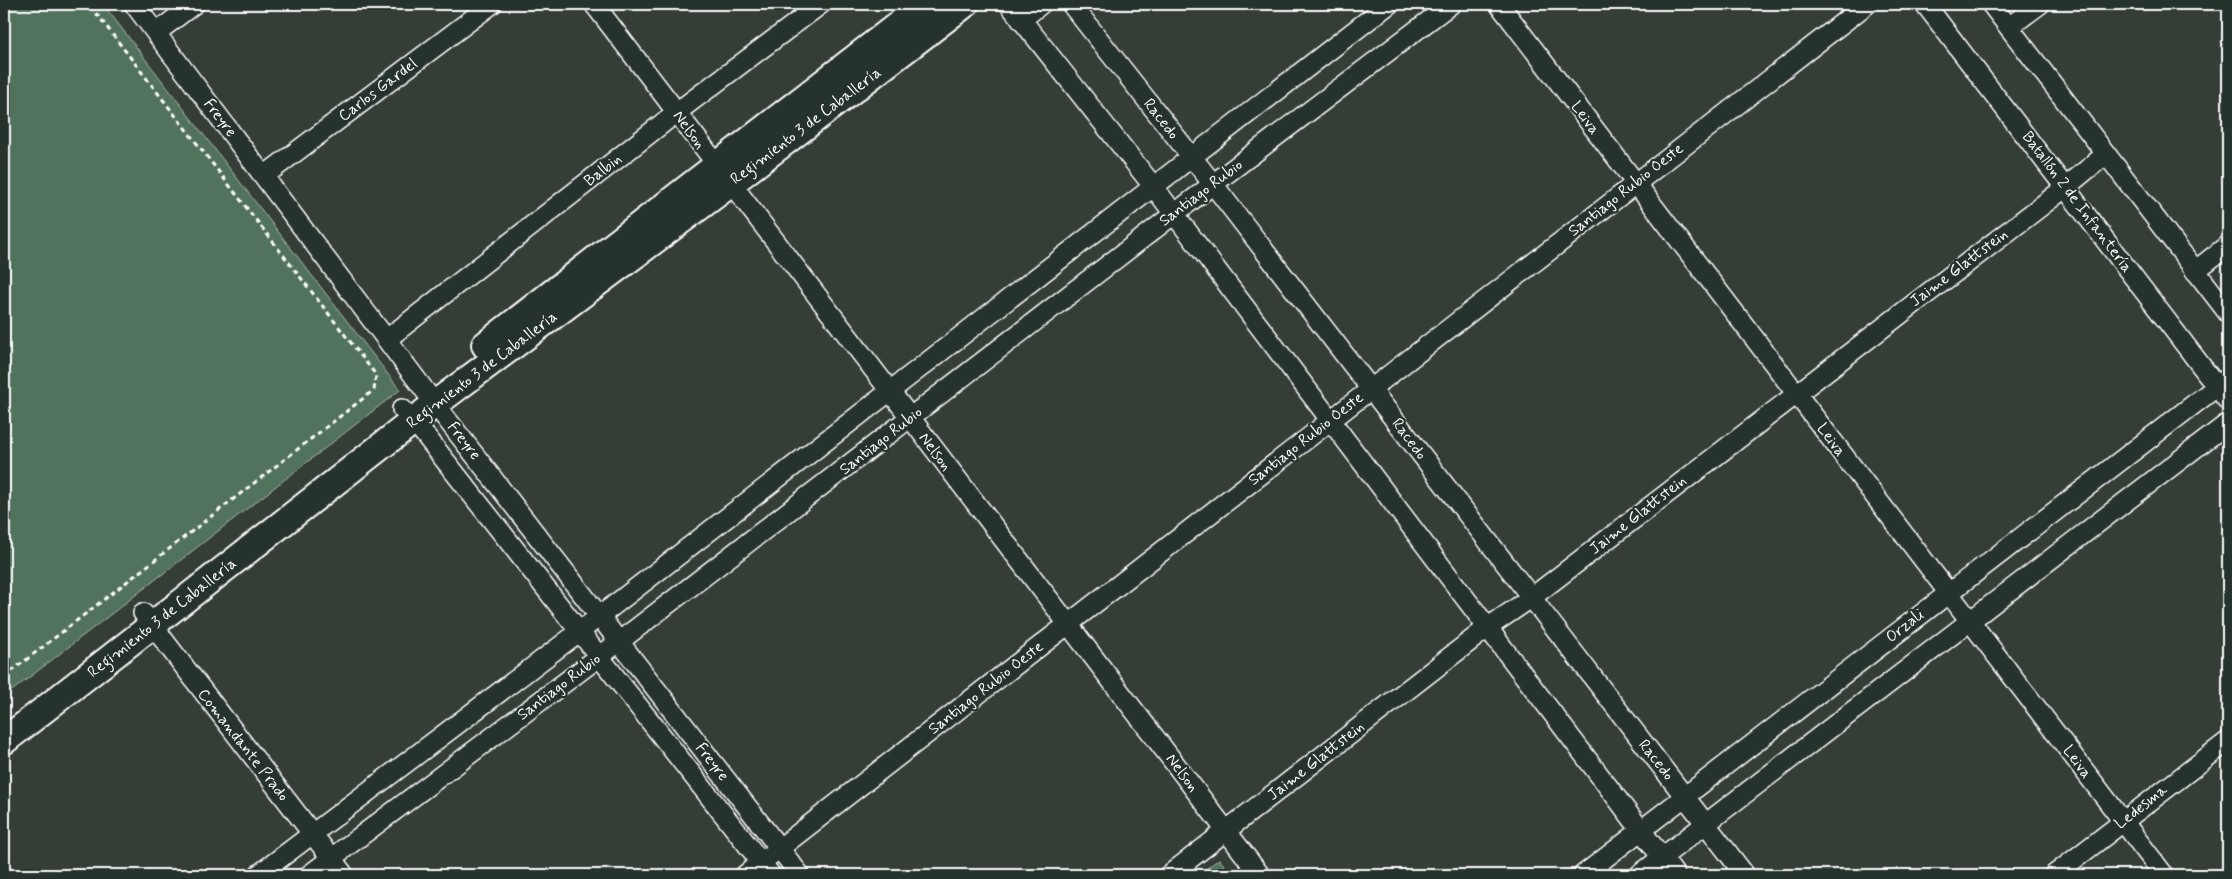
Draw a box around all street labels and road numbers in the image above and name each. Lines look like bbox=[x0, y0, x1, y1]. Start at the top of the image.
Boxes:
street label: Carlos Gardel bbox=[334, 53, 422, 127]
street label: Regimiento 3 de Caballería bbox=[726, 62, 886, 190]
street label: Freyre bbox=[199, 94, 241, 142]
street label: Racedo bbox=[1138, 94, 1184, 144]
street label: Leiva bbox=[1566, 97, 1604, 139]
street label: Nelson bbox=[668, 106, 710, 154]
street label: Batallón 2 de Infantería bbox=[2017, 127, 2137, 277]
street label: Santiago Rubio Oeste bbox=[1564, 138, 1688, 242]
street label: Balbin bbox=[580, 149, 626, 191]
street label: Santiago Rubio bbox=[1155, 155, 1247, 231]
street label: Jaime Glattstein bbox=[1906, 224, 2012, 312]
street label: Regimiento 3 de Caballería bbox=[402, 306, 562, 434]
street label: Santiago Rubio Oeste bbox=[1244, 387, 1368, 491]
street label: Santiago Rubio bbox=[835, 402, 927, 480]
street label: Racedo bbox=[1387, 414, 1431, 464]
street label: Freyre bbox=[442, 417, 486, 465]
street label: Leiva bbox=[1812, 419, 1850, 461]
street label: Nelson bbox=[914, 429, 956, 475]
street label: Jaime Glattstein bbox=[1585, 471, 1691, 559]
street label: Regimiento 3 de Caballería bbox=[83, 553, 241, 684]
street label: Orzali bbox=[1881, 604, 1929, 648]
street label: Santiago Rubio Oeste bbox=[924, 636, 1048, 740]
street label: Santiago Rubio bbox=[513, 649, 605, 725]
street label: Comandante Prado bbox=[192, 684, 294, 806]
street label: Jaime Glattstein bbox=[1263, 717, 1369, 805]
street label: Racedo bbox=[1633, 735, 1679, 785]
street label: Freyre bbox=[690, 738, 734, 786]
street label: Leiva bbox=[2058, 741, 2096, 783]
street label: Nelson bbox=[1161, 750, 1203, 796]
street label: Ledesma bbox=[2110, 780, 2172, 834]

